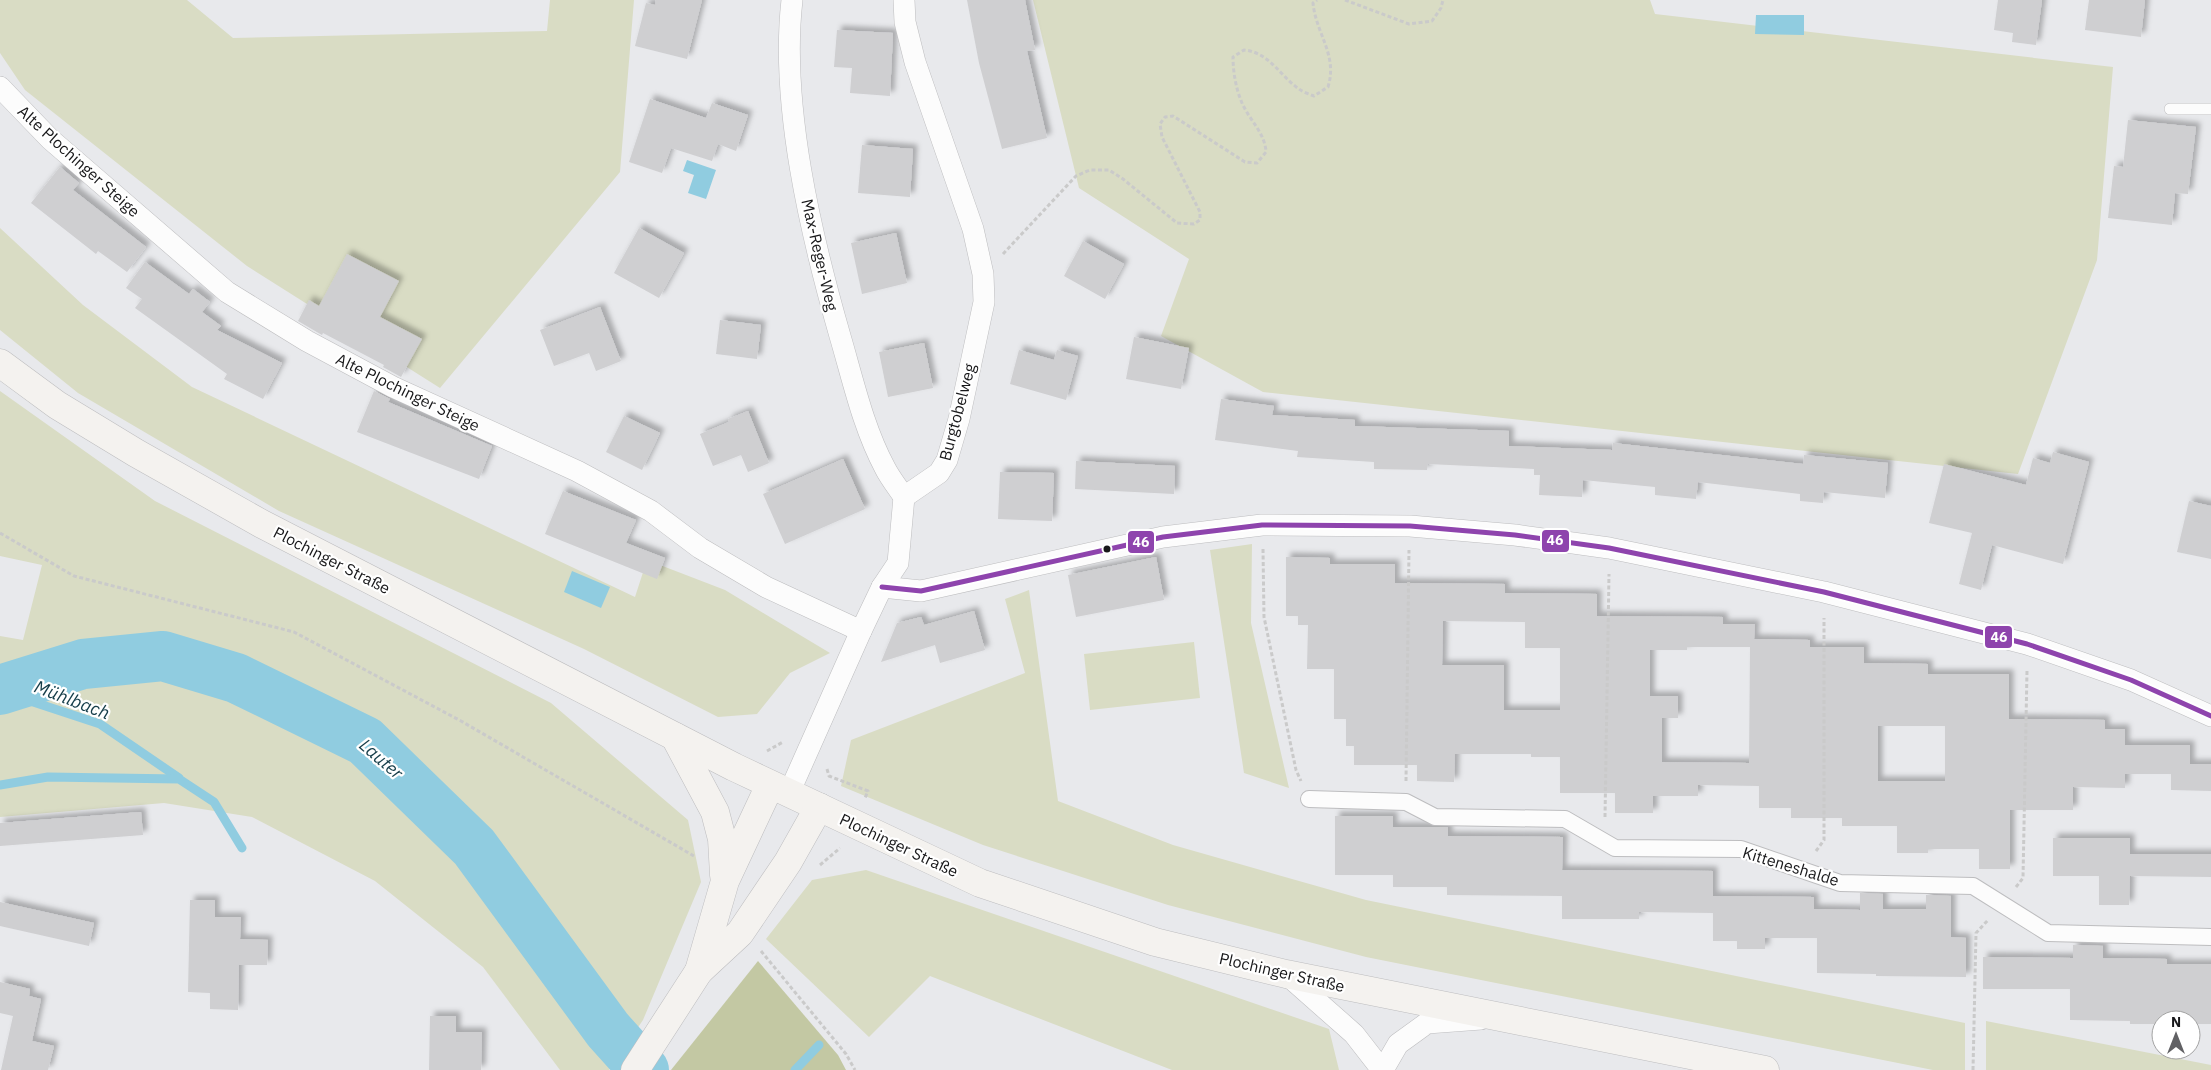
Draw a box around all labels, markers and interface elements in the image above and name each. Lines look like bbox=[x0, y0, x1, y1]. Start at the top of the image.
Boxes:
street label: Alte Plochinger Steige bbox=[14, 101, 144, 221]
street label: Max-Reger-Weg bbox=[797, 197, 843, 314]
street label: Alte Plochinger Steige bbox=[333, 349, 483, 436]
street label: Burgtobelweg bbox=[934, 361, 980, 463]
street label: Plochinger Straße bbox=[270, 522, 394, 598]
line badge: 46 bbox=[1541, 529, 1570, 553]
line badge: 46 bbox=[1127, 530, 1155, 554]
text: 46 bbox=[1547, 531, 1563, 549]
text: 46 bbox=[1133, 533, 1149, 551]
unlabelled marker bbox=[1102, 544, 1112, 554]
line badge: 46 bbox=[1984, 625, 2013, 649]
text: 46 bbox=[1991, 628, 2007, 646]
water label: Mühlbach bbox=[31, 675, 113, 724]
water label: Lauter bbox=[355, 733, 408, 784]
street label: Plochinger Straße bbox=[837, 809, 962, 881]
street label: Kitteneshalde bbox=[1740, 842, 1842, 890]
street label: Plochinger Straße bbox=[1217, 948, 1347, 996]
north arrow bbox=[2151, 1010, 2201, 1060]
text: N bbox=[2171, 1013, 2181, 1031]

